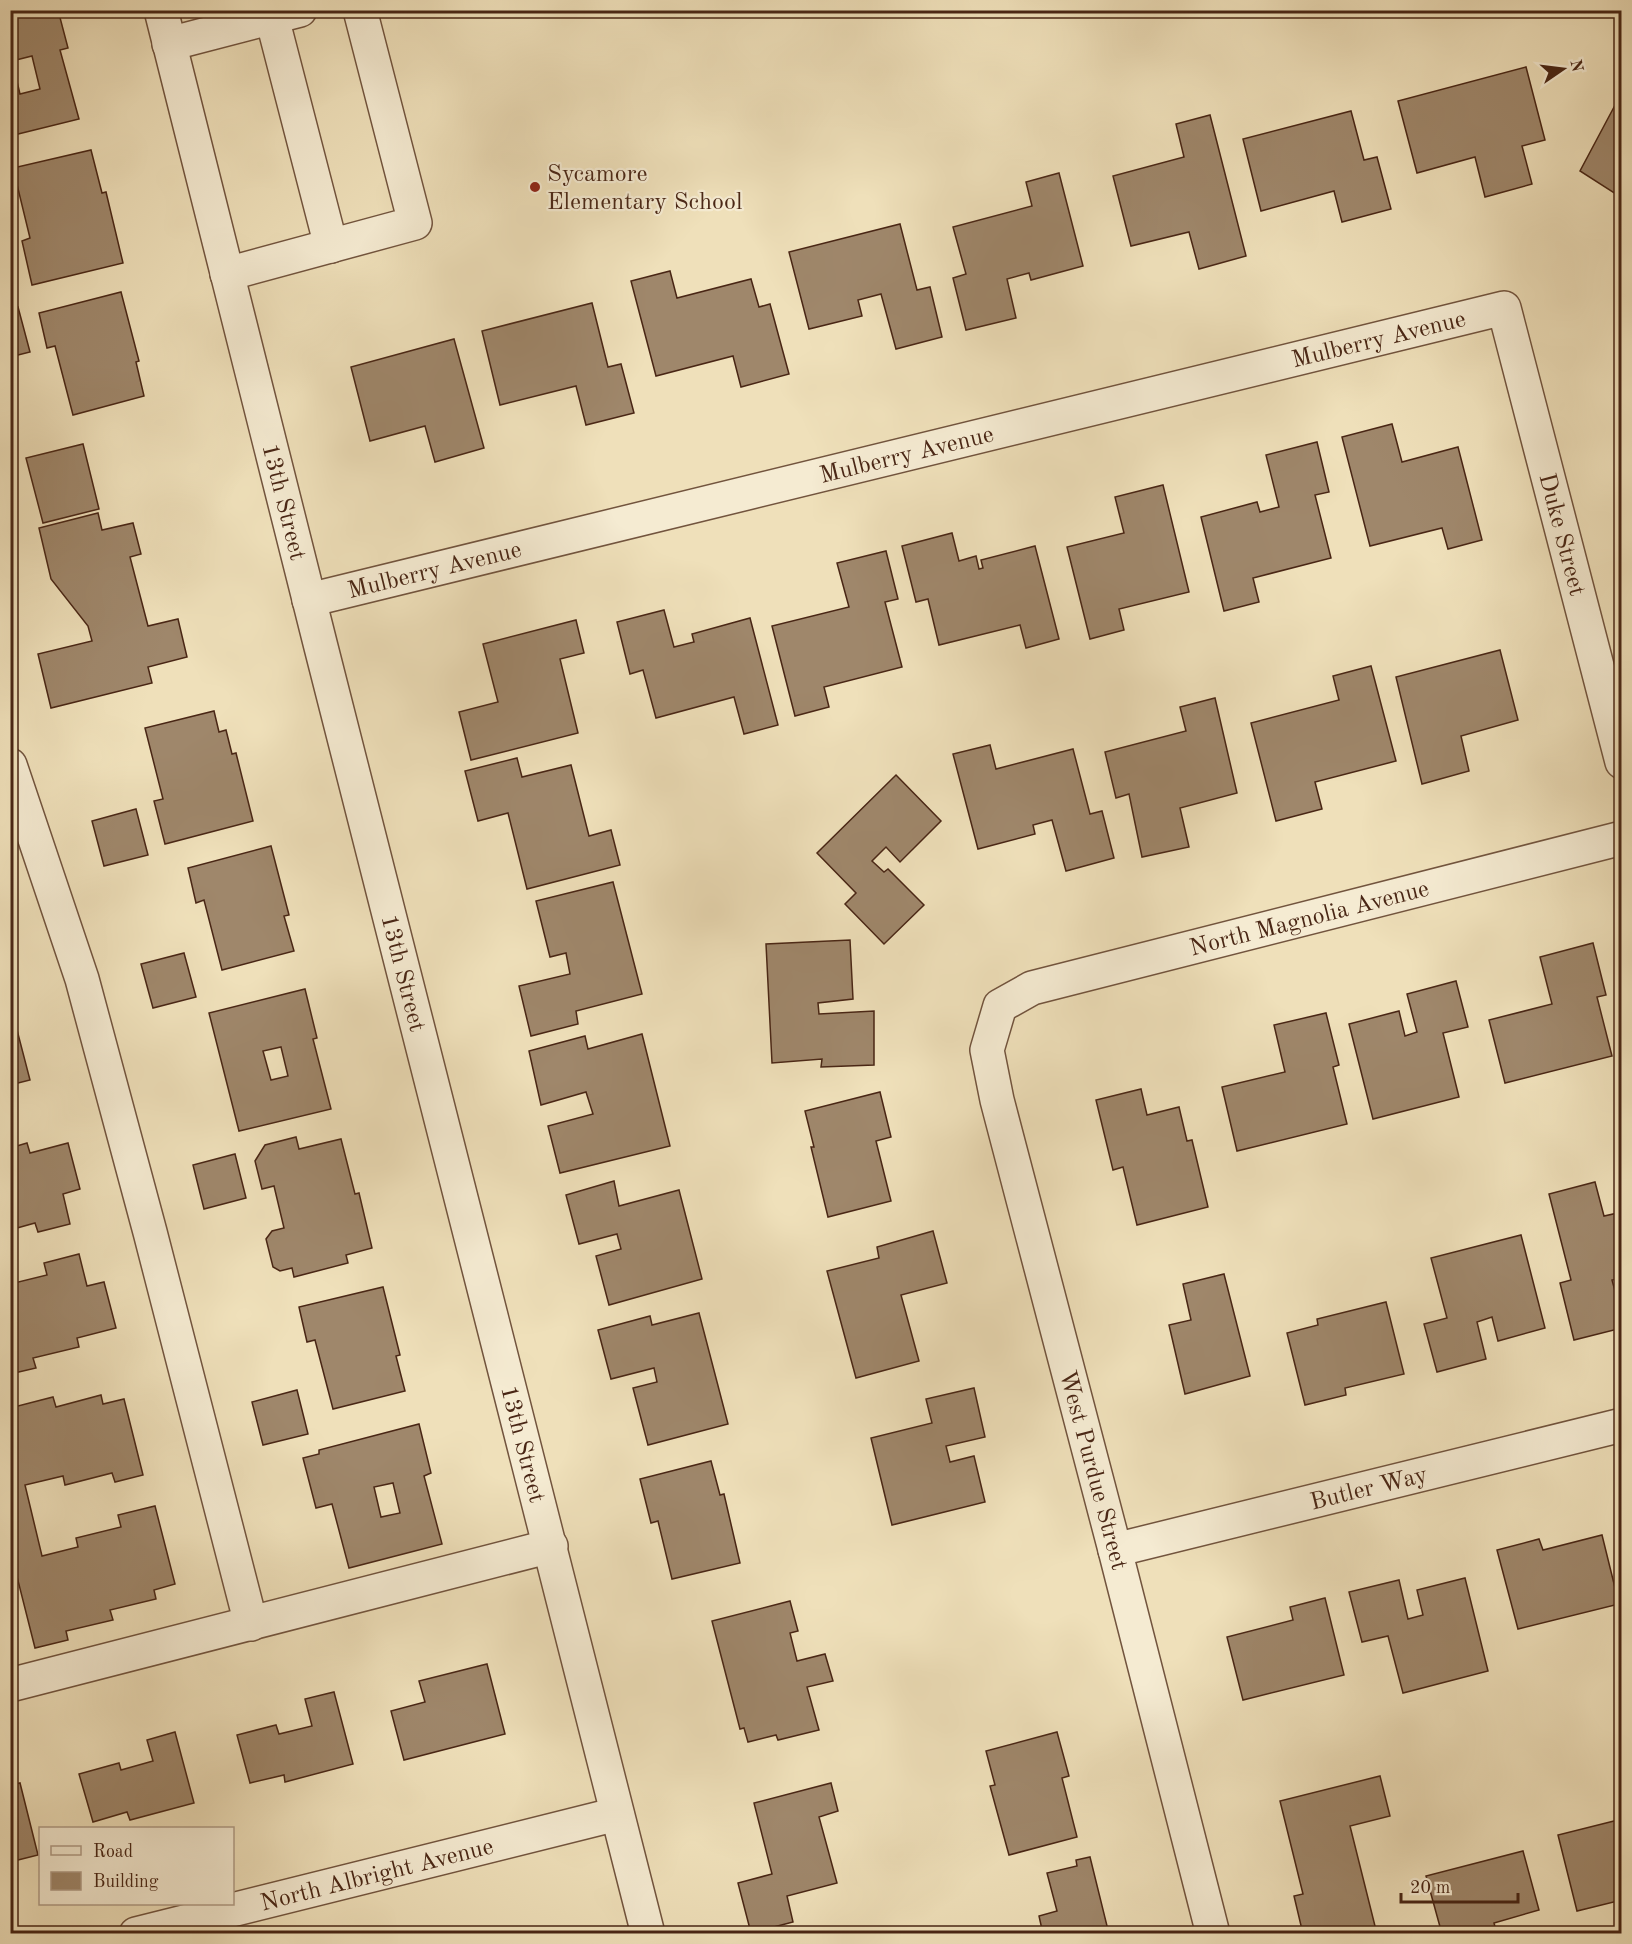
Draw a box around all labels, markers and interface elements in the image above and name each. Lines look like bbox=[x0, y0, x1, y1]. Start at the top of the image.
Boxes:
north arrow bbox=[1533, 39, 1593, 99]
text: N bbox=[1566, 58, 1585, 74]
place label: Sycamore Elementary School bbox=[547, 163, 742, 215]
marker: Sycamore Elementary School bbox=[528, 180, 542, 194]
street label: Mulberry Avenue bbox=[1290, 308, 1468, 373]
street label: Mulberry Avenue bbox=[817, 423, 996, 489]
street label: 13th Street bbox=[256, 441, 309, 563]
street label: Duke Street bbox=[1533, 471, 1588, 599]
street label: Mulberry Avenue bbox=[345, 539, 524, 604]
street label: North Magnolia Avenue bbox=[1187, 878, 1432, 961]
street label: 13th Street bbox=[375, 912, 428, 1034]
street label: West Purdue Street bbox=[1054, 1368, 1130, 1573]
street label: 13th Street bbox=[495, 1383, 548, 1505]
street label: Butler Way bbox=[1308, 1463, 1430, 1515]
legend bbox=[39, 1827, 234, 1905]
street label: North Albright Avenue bbox=[258, 1835, 496, 1917]
text: Road bbox=[93, 1843, 133, 1861]
scale bar bbox=[1401, 1866, 1518, 1904]
text: Building bbox=[93, 1873, 159, 1891]
text: 20 m bbox=[1410, 1879, 1450, 1897]

